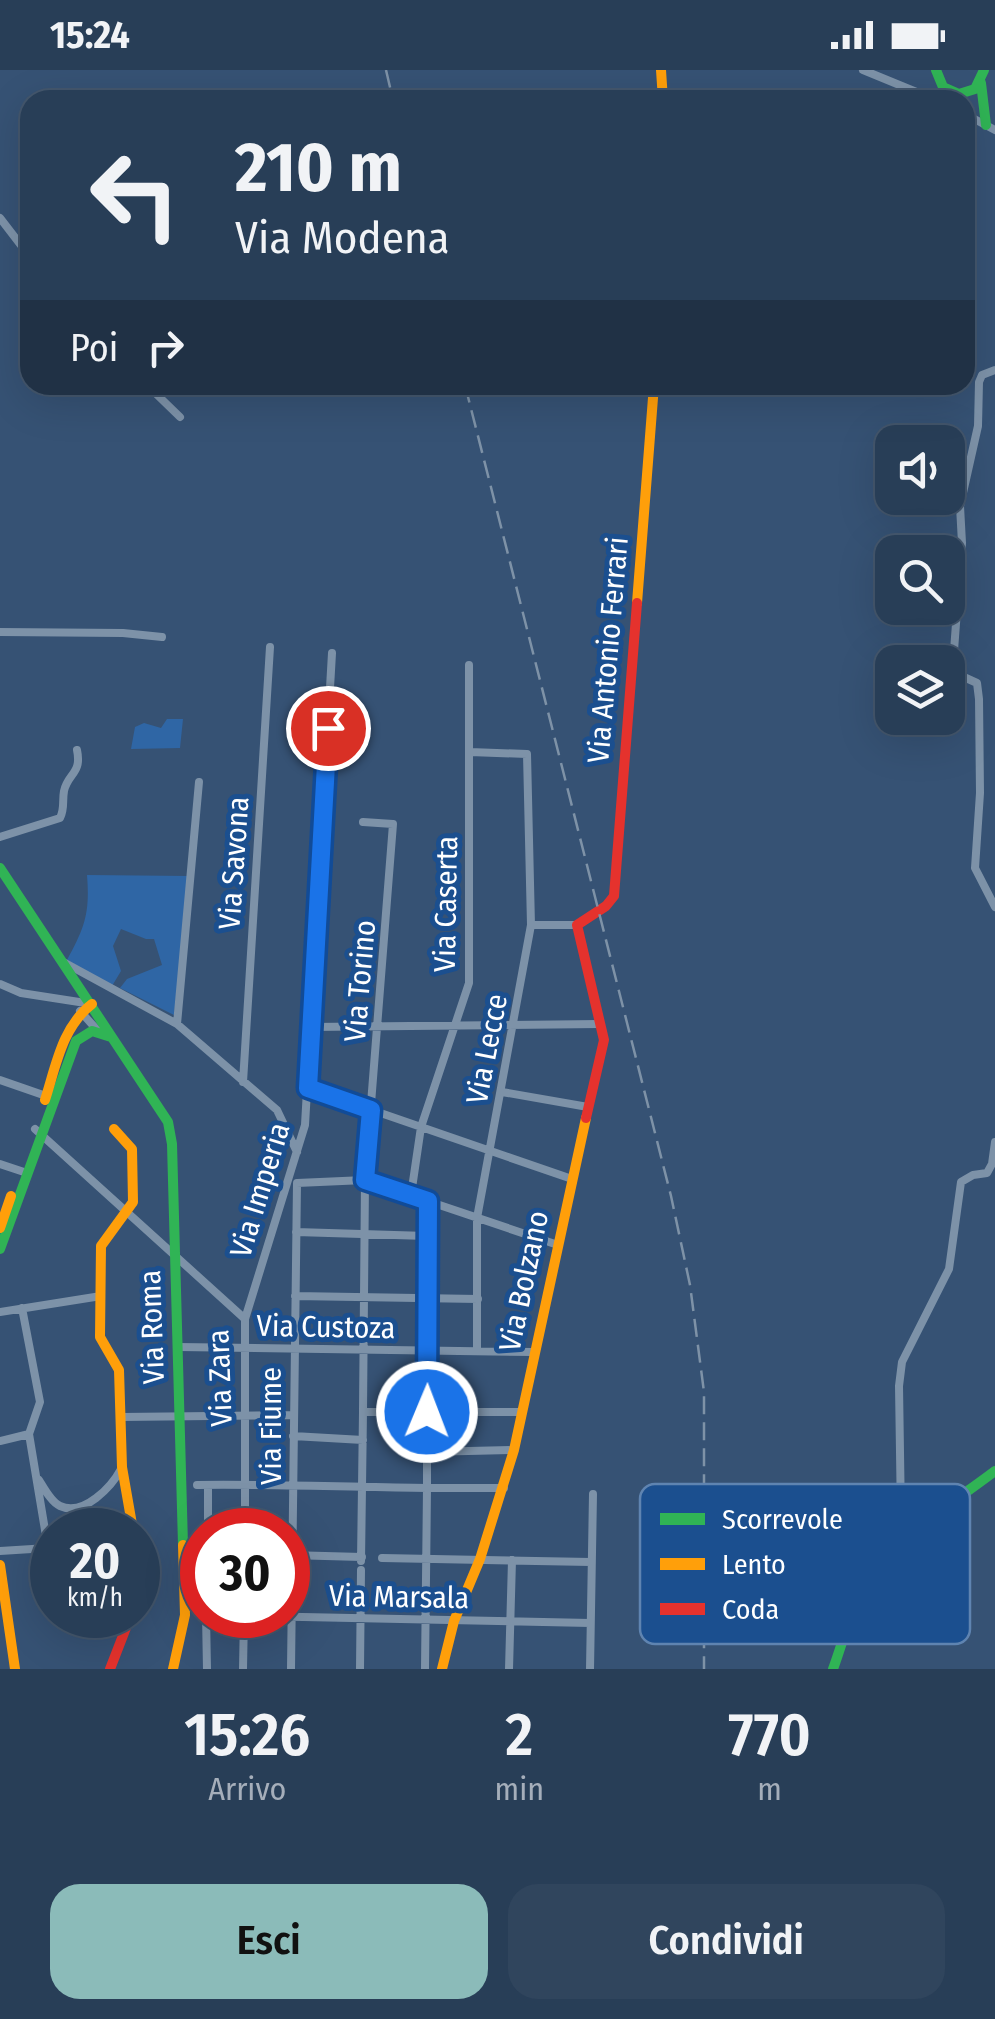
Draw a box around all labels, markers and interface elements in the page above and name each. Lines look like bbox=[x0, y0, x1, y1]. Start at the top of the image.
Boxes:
text: 15:24 bbox=[50, 12, 130, 58]
text: 210 m bbox=[235, 126, 402, 210]
icon: left bbox=[70, 130, 200, 260]
text: Via Modena bbox=[235, 211, 450, 265]
icon: right bbox=[138, 320, 193, 375]
text: Poi bbox=[70, 325, 118, 371]
map controls bbox=[875, 425, 965, 735]
button: sound bbox=[875, 425, 965, 515]
street label: Via Antonio Ferrari bbox=[580, 535, 636, 765]
button: search bbox=[875, 535, 965, 625]
button: layers bbox=[875, 645, 965, 735]
pin bbox=[286, 686, 371, 771]
icon: arrive bbox=[301, 701, 356, 756]
street label: Via Savona bbox=[211, 795, 257, 931]
street label: Via Caserta bbox=[427, 835, 465, 973]
street label: Via Torino bbox=[337, 919, 383, 1043]
street label: Via Lecce bbox=[459, 991, 515, 1107]
street label: Via Imperia bbox=[222, 1118, 298, 1262]
street label: Via Bolzano bbox=[492, 1207, 556, 1355]
street label: Via Roma bbox=[132, 1269, 172, 1385]
street label: Via Custoza bbox=[256, 1308, 396, 1346]
street label: Via Zara bbox=[200, 1329, 240, 1427]
position arrow bbox=[375, 1360, 479, 1464]
street label: Via Fiume bbox=[253, 1367, 289, 1485]
legend bbox=[640, 1484, 970, 1644]
text: Scorrevole bbox=[722, 1503, 843, 1536]
speed limit sign: 30 bbox=[180, 1508, 310, 1638]
text: 20 bbox=[70, 1531, 120, 1591]
text: Lento bbox=[722, 1548, 786, 1581]
street label: Via Marsala bbox=[329, 1578, 469, 1616]
text: km/h bbox=[67, 1583, 123, 1613]
text: Coda bbox=[722, 1593, 779, 1626]
text: 15:26 bbox=[184, 1699, 310, 1771]
text: 2 bbox=[506, 1699, 533, 1771]
text: 770 bbox=[728, 1699, 811, 1771]
text: Arrivo bbox=[208, 1770, 286, 1808]
text: min bbox=[495, 1770, 544, 1808]
text: m bbox=[757, 1770, 782, 1808]
button: Esci bbox=[50, 1884, 488, 1999]
button: Condividi bbox=[508, 1884, 945, 1999]

